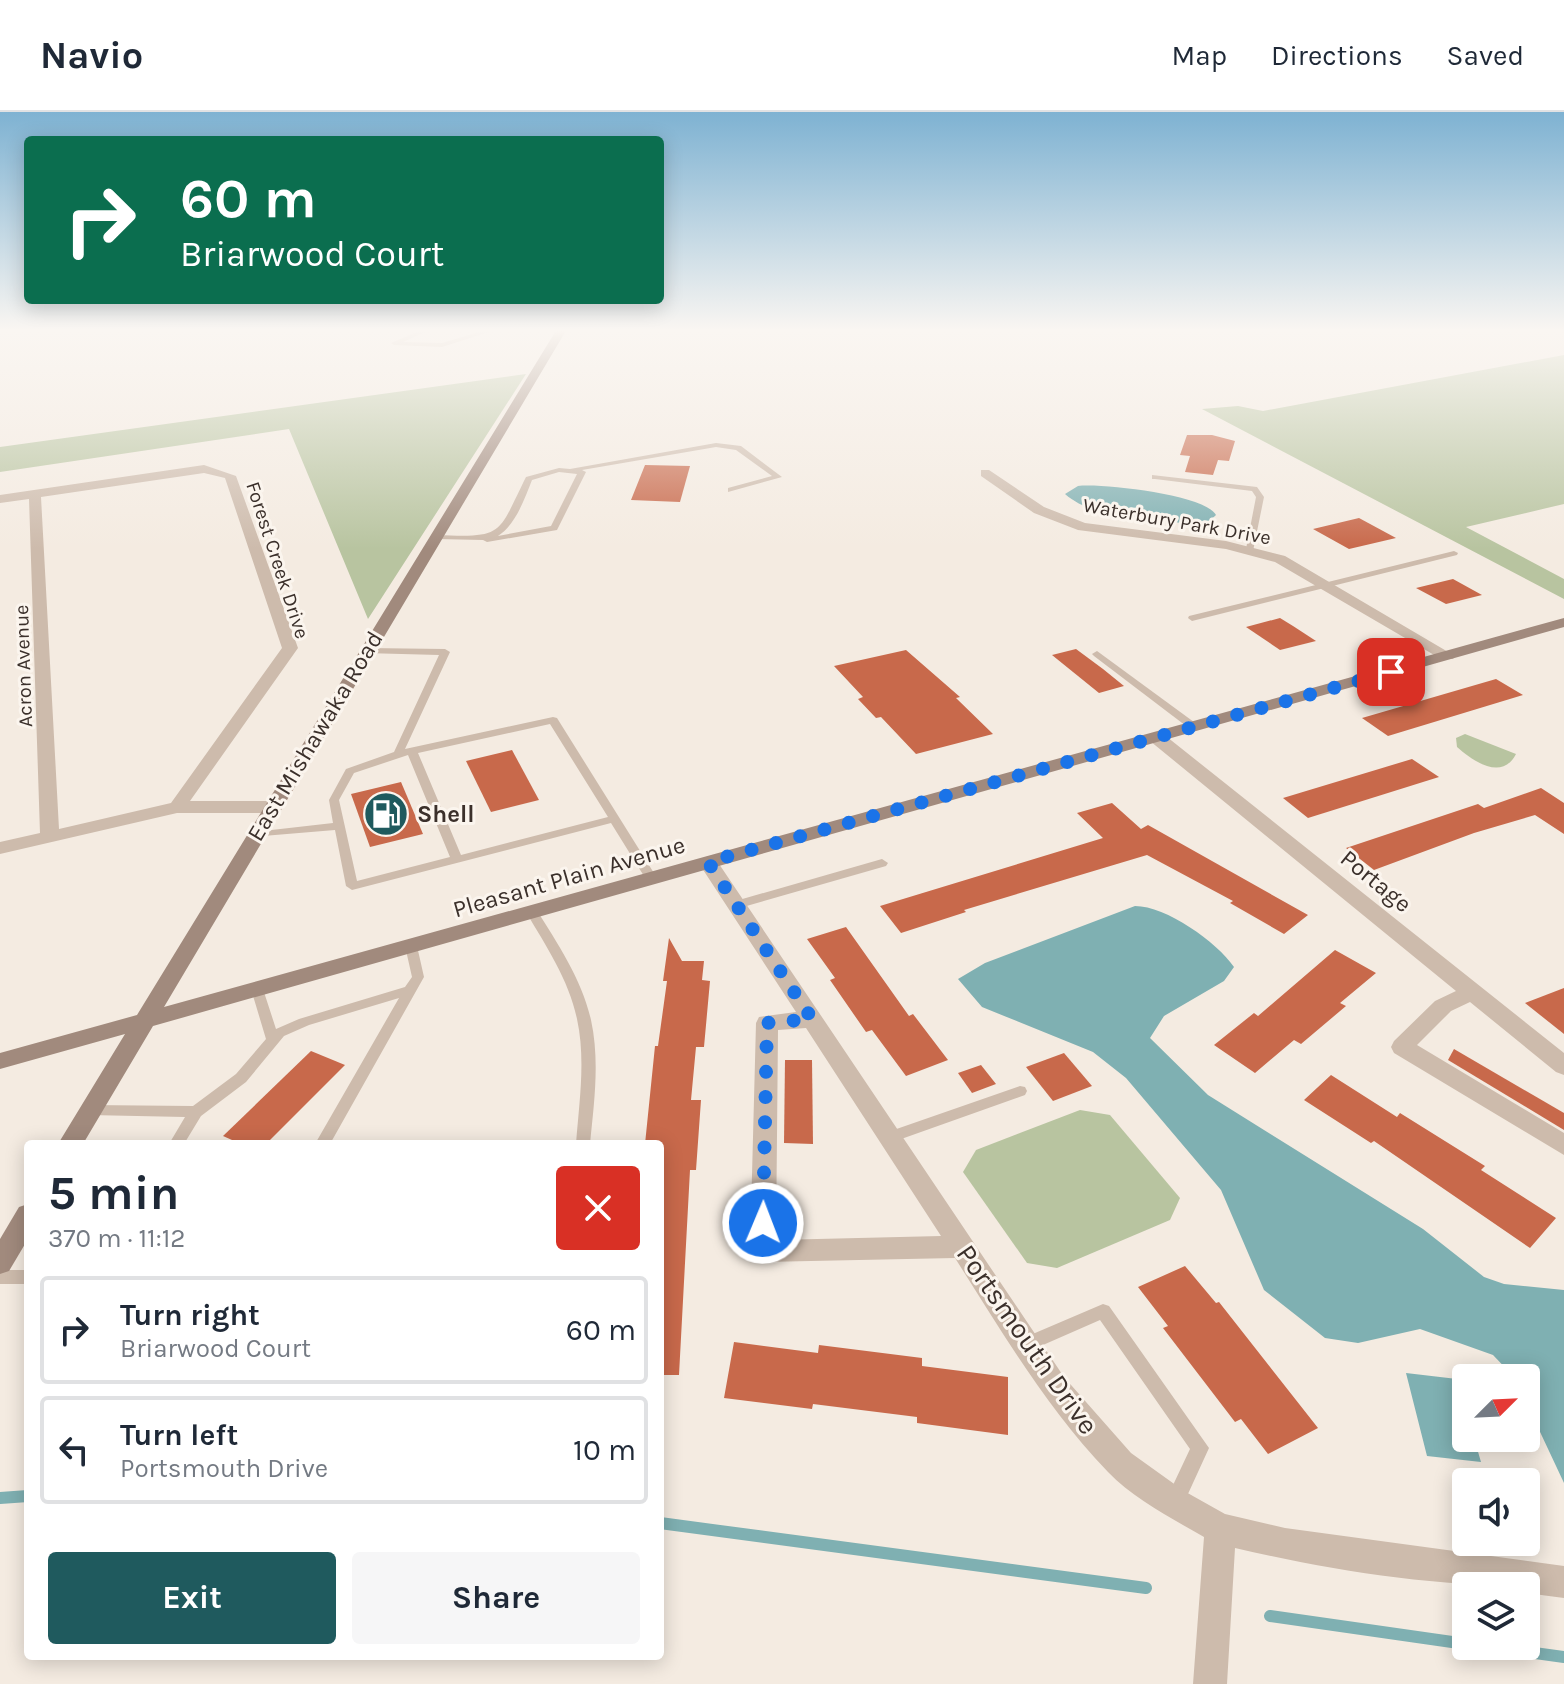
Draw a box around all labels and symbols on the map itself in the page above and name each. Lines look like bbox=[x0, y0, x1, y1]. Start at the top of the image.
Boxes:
street label: Forest Creek Drive bbox=[241, 479, 314, 642]
street label: Waterbury Park Drive bbox=[1081, 494, 1273, 549]
street label: Acron Avenue bbox=[10, 604, 37, 728]
street label: East Mishawaka Road bbox=[241, 626, 389, 846]
pin bbox=[1357, 638, 1425, 706]
fuel station icon: Shell bbox=[362, 790, 410, 838]
place label: Shell bbox=[417, 800, 475, 828]
street label: Pleasant Plain Avenue bbox=[450, 830, 688, 924]
street label: Portage bbox=[1335, 844, 1417, 918]
position arrow bbox=[721, 1181, 805, 1265]
street label: Portsmouth Drive bbox=[950, 1238, 1105, 1441]
north arrow bbox=[1452, 1364, 1540, 1452]

